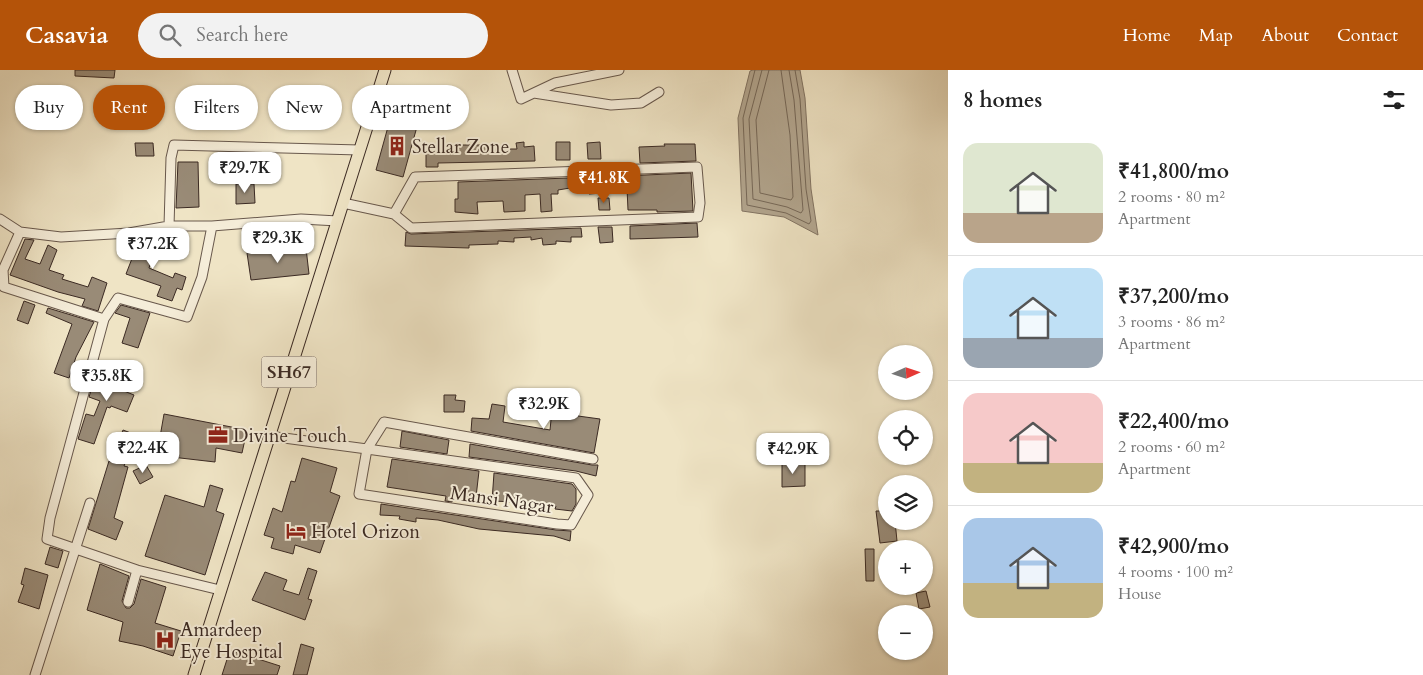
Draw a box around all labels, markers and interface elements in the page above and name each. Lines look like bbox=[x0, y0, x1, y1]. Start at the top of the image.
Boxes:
search box bbox=[138, 13, 488, 58]
text: Casavia bbox=[25, 19, 108, 52]
icon: search bbox=[156, 21, 184, 49]
text: Search here bbox=[196, 22, 288, 48]
text: Home bbox=[1123, 23, 1171, 48]
text: Map bbox=[1199, 23, 1233, 48]
text: About bbox=[1261, 23, 1309, 48]
text: Contact bbox=[1337, 23, 1398, 48]
chip: Buy bbox=[15, 85, 83, 130]
chip: Rent bbox=[93, 85, 165, 130]
chip: Filters bbox=[175, 85, 258, 130]
chip: New bbox=[268, 85, 342, 130]
chip: Apartment bbox=[352, 85, 469, 130]
text: 8 homes bbox=[963, 86, 1042, 115]
icon: filters bbox=[1380, 86, 1408, 114]
place label: Stellar Zone bbox=[412, 134, 509, 160]
building icon: Stellar Zone bbox=[386, 135, 408, 157]
pin: ₹29.7K bbox=[204, 152, 286, 194]
text: ₹29.7K bbox=[219, 157, 271, 179]
text: ₹41,800/mo bbox=[1118, 157, 1229, 186]
pin: ₹41.8K bbox=[563, 162, 645, 204]
icon: home bbox=[1003, 163, 1063, 223]
text: ₹41.8K bbox=[578, 167, 630, 189]
text: 2 rooms · 80 m² bbox=[1118, 186, 1225, 208]
text: Apartment bbox=[1118, 208, 1191, 230]
pin: ₹29.3K bbox=[237, 222, 319, 264]
text: ₹29.3K bbox=[252, 227, 304, 249]
pin: ₹37.2K bbox=[112, 228, 194, 270]
text: ₹37.2K bbox=[127, 233, 179, 255]
text: ₹37,200/mo bbox=[1118, 282, 1229, 311]
icon: home bbox=[1003, 288, 1063, 348]
text: 3 rooms · 86 m² bbox=[1118, 311, 1225, 333]
text: Apartment bbox=[1118, 333, 1191, 355]
north arrow bbox=[878, 345, 932, 400]
map controls bbox=[878, 345, 933, 660]
road number: SH67 bbox=[262, 356, 316, 388]
pin: ₹35.8K bbox=[66, 360, 148, 402]
text: ₹35.8K bbox=[81, 365, 133, 387]
pin: ₹32.9K bbox=[503, 388, 585, 430]
text: ₹32.9K bbox=[518, 393, 570, 415]
text: ₹22,400/mo bbox=[1118, 407, 1229, 436]
button: locate bbox=[878, 410, 933, 465]
icon: home bbox=[1003, 413, 1063, 473]
place label: Divine Touch bbox=[233, 423, 348, 449]
office icon: Divine Touch bbox=[207, 424, 229, 446]
pin: ₹22.4K bbox=[102, 432, 184, 474]
pin: ₹42.9K bbox=[752, 432, 834, 475]
text: 2 rooms · 60 m² bbox=[1118, 436, 1225, 458]
text: ₹22.4K bbox=[117, 437, 169, 459]
text: ₹42.9K bbox=[767, 438, 819, 460]
text: Apartment bbox=[1118, 458, 1191, 480]
button: layers bbox=[878, 475, 933, 530]
street label: Mansi Nagar bbox=[449, 480, 555, 520]
place label: Hotel Orizon bbox=[311, 519, 420, 545]
hotel icon: Hotel Orizon bbox=[285, 520, 307, 542]
text: ₹42,900/mo bbox=[1118, 532, 1229, 561]
icon: home bbox=[1003, 538, 1063, 598]
button: + bbox=[878, 540, 933, 595]
text: 4 rooms · 100 m² bbox=[1118, 561, 1233, 583]
text: House bbox=[1118, 583, 1161, 605]
button: − bbox=[878, 605, 933, 660]
place label: Amardeep Eye Hospital bbox=[180, 617, 283, 665]
hospital icon: Amardeep Eye Hospital bbox=[154, 629, 176, 651]

